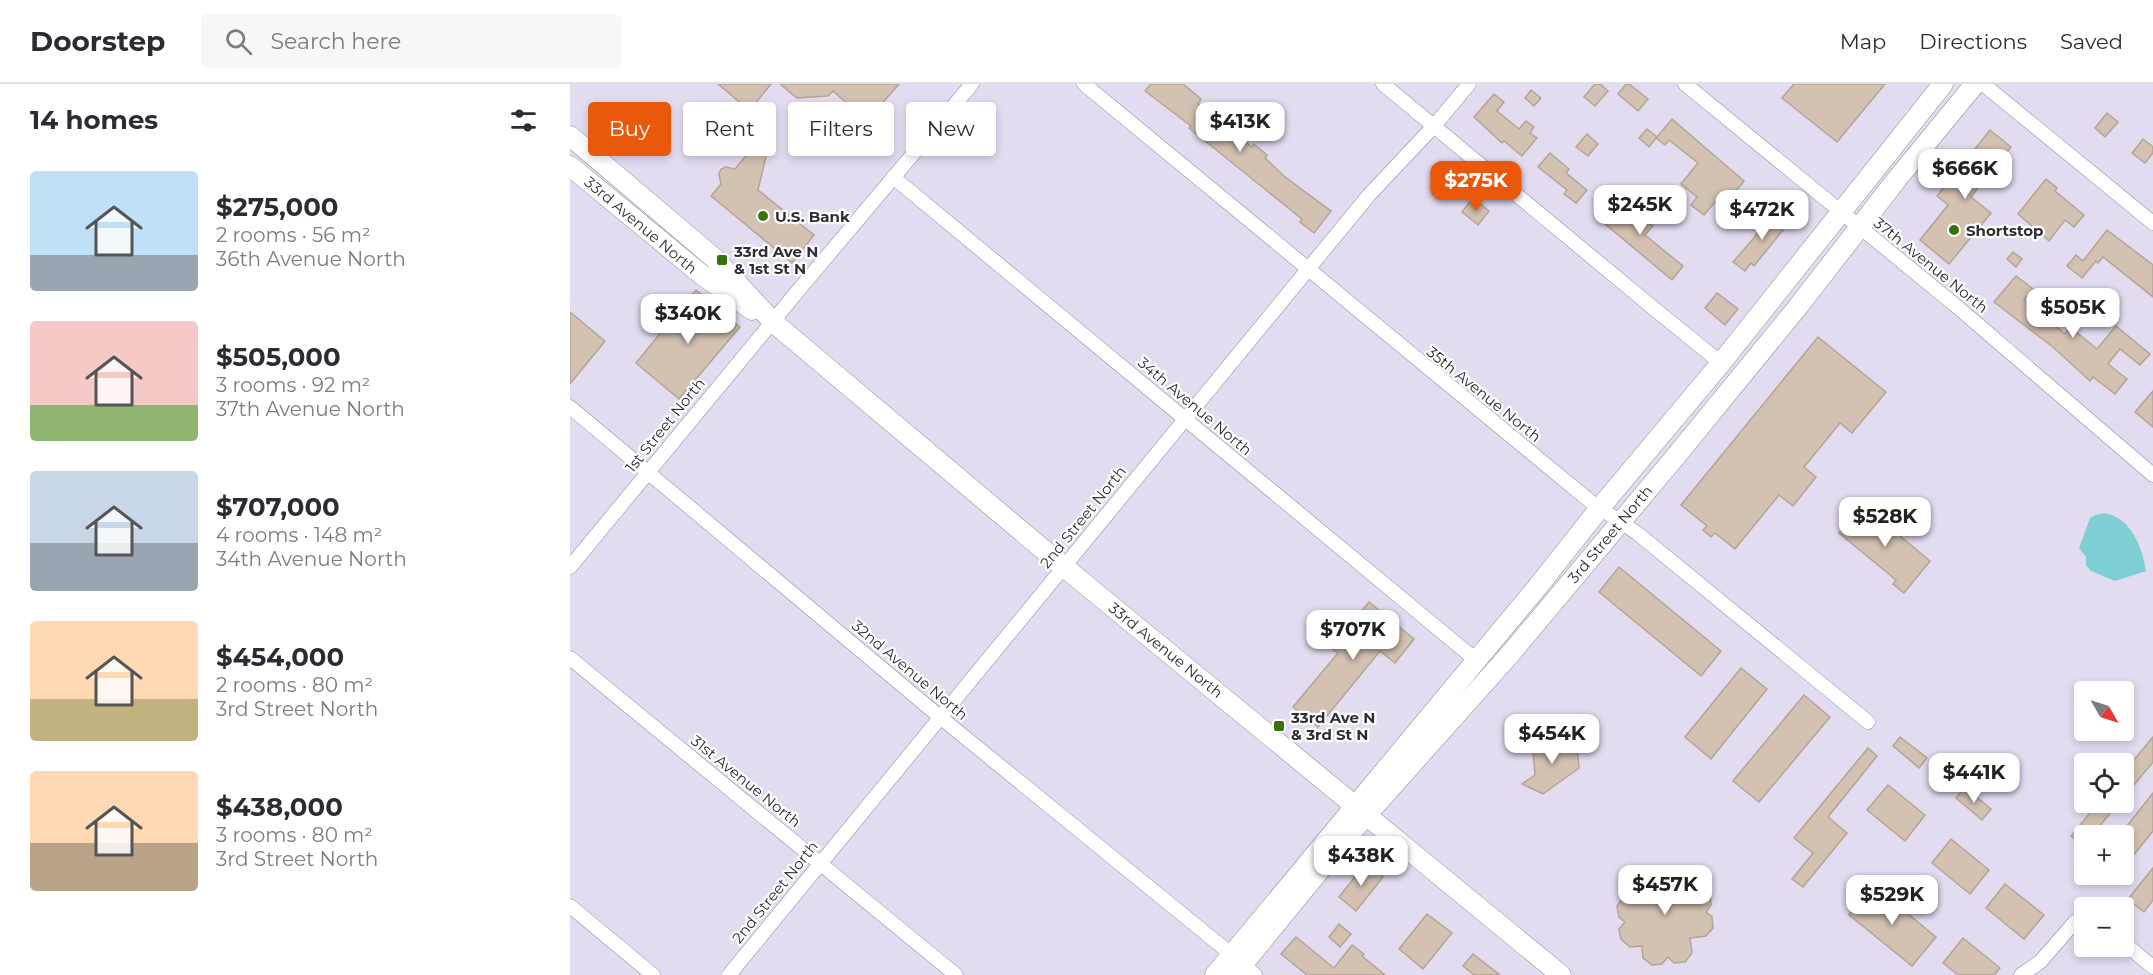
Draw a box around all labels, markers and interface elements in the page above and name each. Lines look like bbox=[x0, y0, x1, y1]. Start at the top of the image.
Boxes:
search box bbox=[201, 14, 621, 68]
text: Doorstep bbox=[30, 24, 165, 58]
icon: search bbox=[222, 25, 255, 58]
text: Search here bbox=[270, 28, 401, 55]
text: Map bbox=[1840, 29, 1886, 54]
text: Directions bbox=[1919, 29, 2027, 54]
text: Saved bbox=[2060, 29, 2123, 54]
chip: Buy bbox=[588, 102, 671, 156]
chip: Rent bbox=[683, 102, 776, 156]
chip: Filters bbox=[788, 102, 894, 156]
chip: New bbox=[906, 102, 996, 156]
pin: $413K bbox=[1198, 102, 1282, 153]
text: 14 homes bbox=[30, 104, 158, 136]
icon: filters bbox=[507, 104, 540, 137]
text: $413K bbox=[1210, 109, 1270, 133]
pin: $666K bbox=[1923, 149, 2007, 200]
text: $666K bbox=[1932, 156, 1998, 180]
pin: $275K bbox=[1434, 161, 1518, 212]
text: $275K bbox=[1444, 168, 1508, 192]
street label: 33rd Avenue North bbox=[581, 172, 701, 278]
pin: $245K bbox=[1598, 185, 1682, 236]
pin: $472K bbox=[1720, 190, 1804, 241]
text: $275,000 bbox=[216, 191, 339, 223]
text: $245K bbox=[1608, 192, 1672, 216]
icon: home bbox=[78, 195, 150, 267]
text: $472K bbox=[1730, 197, 1794, 221]
place label: U.S. Bank bbox=[775, 207, 850, 226]
marker: U.S. Bank bbox=[756, 209, 770, 223]
street label: 37th Avenue North bbox=[1870, 213, 1992, 317]
place label: Shortstop bbox=[1966, 221, 2043, 240]
text: 2 rooms · 56 m² bbox=[216, 223, 371, 247]
marker: Shortstop bbox=[1947, 223, 1961, 237]
place label: 33rd Ave N & 1st St N bbox=[733, 242, 818, 278]
text: 36th Avenue North bbox=[216, 247, 406, 271]
marker: 33rd Ave N & 1st St N bbox=[715, 253, 729, 267]
pin: $505K bbox=[2031, 288, 2115, 339]
pin: $340K bbox=[646, 294, 730, 345]
text: $505K bbox=[2041, 295, 2105, 319]
text: $340K bbox=[655, 301, 721, 325]
text: $505,000 bbox=[216, 341, 341, 373]
street label: 35th Avenue North bbox=[1423, 342, 1545, 446]
icon: home bbox=[78, 345, 150, 417]
street label: 34th Avenue North bbox=[1134, 353, 1256, 459]
text: 3 rooms · 92 m² bbox=[216, 373, 370, 397]
street label: 1st Street North bbox=[621, 374, 709, 476]
text: 37th Avenue North bbox=[216, 397, 405, 421]
street label: 2nd Street North bbox=[1036, 462, 1130, 572]
street label: 3rd Street North bbox=[1564, 481, 1656, 587]
text: $707,000 bbox=[216, 491, 340, 523]
icon: home bbox=[78, 495, 150, 567]
pin: $528K bbox=[1843, 497, 1927, 548]
text: $528K bbox=[1853, 504, 1917, 528]
text: 4 rooms · 148 m² bbox=[216, 523, 382, 547]
text: 34th Avenue North bbox=[216, 547, 407, 571]
street label: 33rd Avenue North bbox=[1105, 598, 1227, 702]
pin: $707K bbox=[1311, 610, 1395, 661]
street label: 32nd Avenue North bbox=[848, 616, 972, 724]
text: $707K bbox=[1320, 617, 1386, 641]
text: $454,000 bbox=[216, 641, 344, 673]
icon: home bbox=[78, 645, 150, 717]
text: 2 rooms · 80 m² bbox=[216, 673, 373, 697]
north arrow bbox=[2074, 681, 2134, 741]
map controls bbox=[2074, 681, 2134, 957]
text: 3rd Street North bbox=[216, 697, 378, 721]
place label: 33rd Ave N & 3rd St N bbox=[1290, 708, 1375, 744]
pin: $454K bbox=[1510, 714, 1594, 765]
marker: 33rd Ave N & 3rd St N bbox=[1272, 719, 1286, 733]
text: $454K bbox=[1518, 721, 1586, 745]
street label: 31st Avenue North bbox=[687, 731, 805, 831]
pin: $441K bbox=[1932, 753, 2016, 804]
button: locate bbox=[2074, 753, 2134, 813]
text: $441K bbox=[1943, 760, 2005, 784]
text: $438,000 bbox=[216, 791, 343, 823]
icon: home bbox=[78, 795, 150, 867]
text: 3 rooms · 80 m² bbox=[216, 823, 373, 847]
button: + bbox=[2074, 825, 2134, 885]
pin: $438K bbox=[1319, 836, 1403, 887]
street label: 2nd Street North bbox=[728, 837, 822, 947]
text: $438K bbox=[1328, 843, 1394, 867]
text: 3rd Street North bbox=[216, 847, 378, 871]
pin: $457K bbox=[1623, 865, 1707, 916]
text: $457K bbox=[1632, 872, 1698, 896]
pin: $529K bbox=[1850, 875, 1934, 926]
text: $529K bbox=[1860, 882, 1924, 906]
button: − bbox=[2074, 897, 2134, 957]

